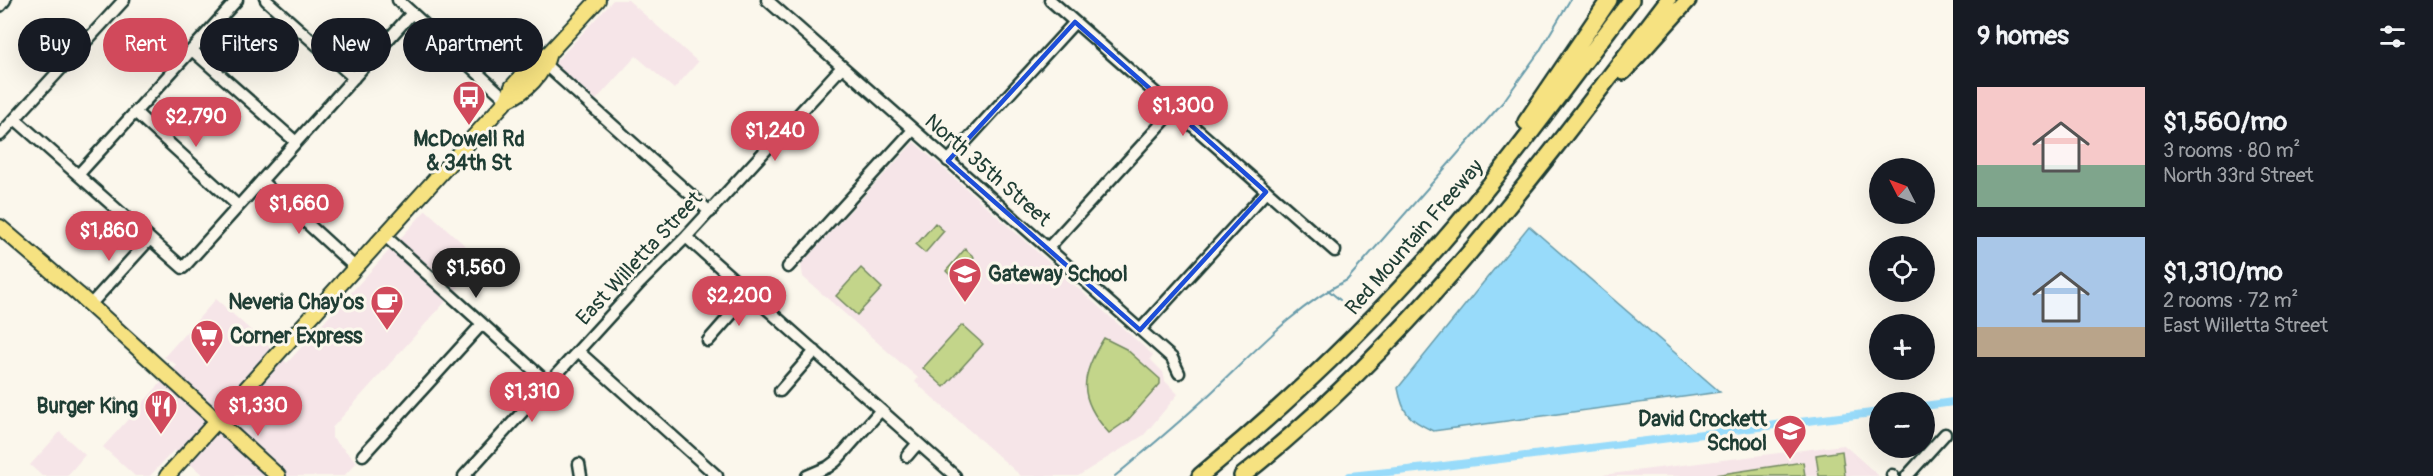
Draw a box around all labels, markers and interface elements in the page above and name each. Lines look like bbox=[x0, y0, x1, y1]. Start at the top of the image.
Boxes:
chip: Buy bbox=[18, 18, 91, 72]
chip: Rent bbox=[103, 18, 188, 72]
chip: Filters bbox=[200, 18, 299, 72]
chip: New bbox=[311, 18, 391, 72]
chip: Apartment bbox=[403, 18, 543, 72]
text: 9 homes bbox=[1977, 20, 2069, 52]
icon: filters bbox=[2376, 20, 2409, 53]
bus stop icon: McDowell Rd & 34th St bbox=[451, 79, 487, 126]
pin: $1,300 bbox=[1134, 86, 1232, 137]
text: $1,300 bbox=[1152, 93, 1214, 118]
pin: $2,790 bbox=[147, 97, 245, 148]
text: $2,790 bbox=[165, 104, 227, 129]
text: $1,560/mo bbox=[2163, 106, 2287, 138]
street label: North 35th Street bbox=[919, 108, 1057, 233]
pin: $1,240 bbox=[726, 111, 824, 162]
icon: home bbox=[2025, 111, 2097, 183]
text: $1,240 bbox=[745, 118, 805, 143]
place label: McDowell Rd & 34th St bbox=[413, 126, 525, 177]
text: 3 rooms · 80 m² bbox=[2163, 138, 2300, 163]
street label: Red Mountain Freeway bbox=[1339, 154, 1489, 321]
north arrow bbox=[1869, 158, 1935, 224]
map controls bbox=[1869, 158, 1935, 458]
text: North 33rd Street bbox=[2163, 163, 2314, 188]
pin: $1,660 bbox=[250, 184, 348, 235]
street label: East Willetta Street bbox=[570, 185, 709, 331]
text: $1,660 bbox=[269, 191, 329, 216]
pin: $1,860 bbox=[60, 211, 158, 262]
text: $1,860 bbox=[79, 218, 139, 243]
button: locate bbox=[1869, 236, 1935, 302]
pin: $1,560 bbox=[427, 248, 525, 299]
text: $1,560 bbox=[446, 255, 506, 280]
school or university icon: Gateway School bbox=[947, 256, 983, 303]
text: $1,310/mo bbox=[2163, 256, 2283, 288]
place label: Gateway School bbox=[988, 261, 1128, 288]
icon: home bbox=[2025, 261, 2097, 333]
pin: $2,200 bbox=[690, 276, 788, 327]
text: $2,200 bbox=[706, 283, 772, 308]
cafe icon: Neveria Chay'os bbox=[369, 284, 405, 331]
text: 2 rooms · 72 m² bbox=[2163, 288, 2298, 313]
place label: Neveria Chay'os bbox=[228, 289, 365, 316]
text: East Willetta Street bbox=[2163, 313, 2328, 338]
button: + bbox=[1869, 314, 1935, 380]
supermarket icon: Corner Express bbox=[189, 318, 225, 365]
place label: Corner Express bbox=[230, 323, 363, 350]
pin: $1,310 bbox=[483, 372, 581, 423]
text: $1,310 bbox=[504, 379, 560, 404]
pin: $1,330 bbox=[209, 386, 307, 437]
restaurant icon: Burger King bbox=[143, 388, 179, 435]
button: − bbox=[1869, 392, 1935, 458]
place label: Burger King bbox=[36, 393, 138, 420]
text: $1,330 bbox=[228, 393, 288, 418]
place label: David Crockett School bbox=[1638, 406, 1768, 457]
school or university icon: David Crockett School bbox=[1772, 413, 1808, 460]

